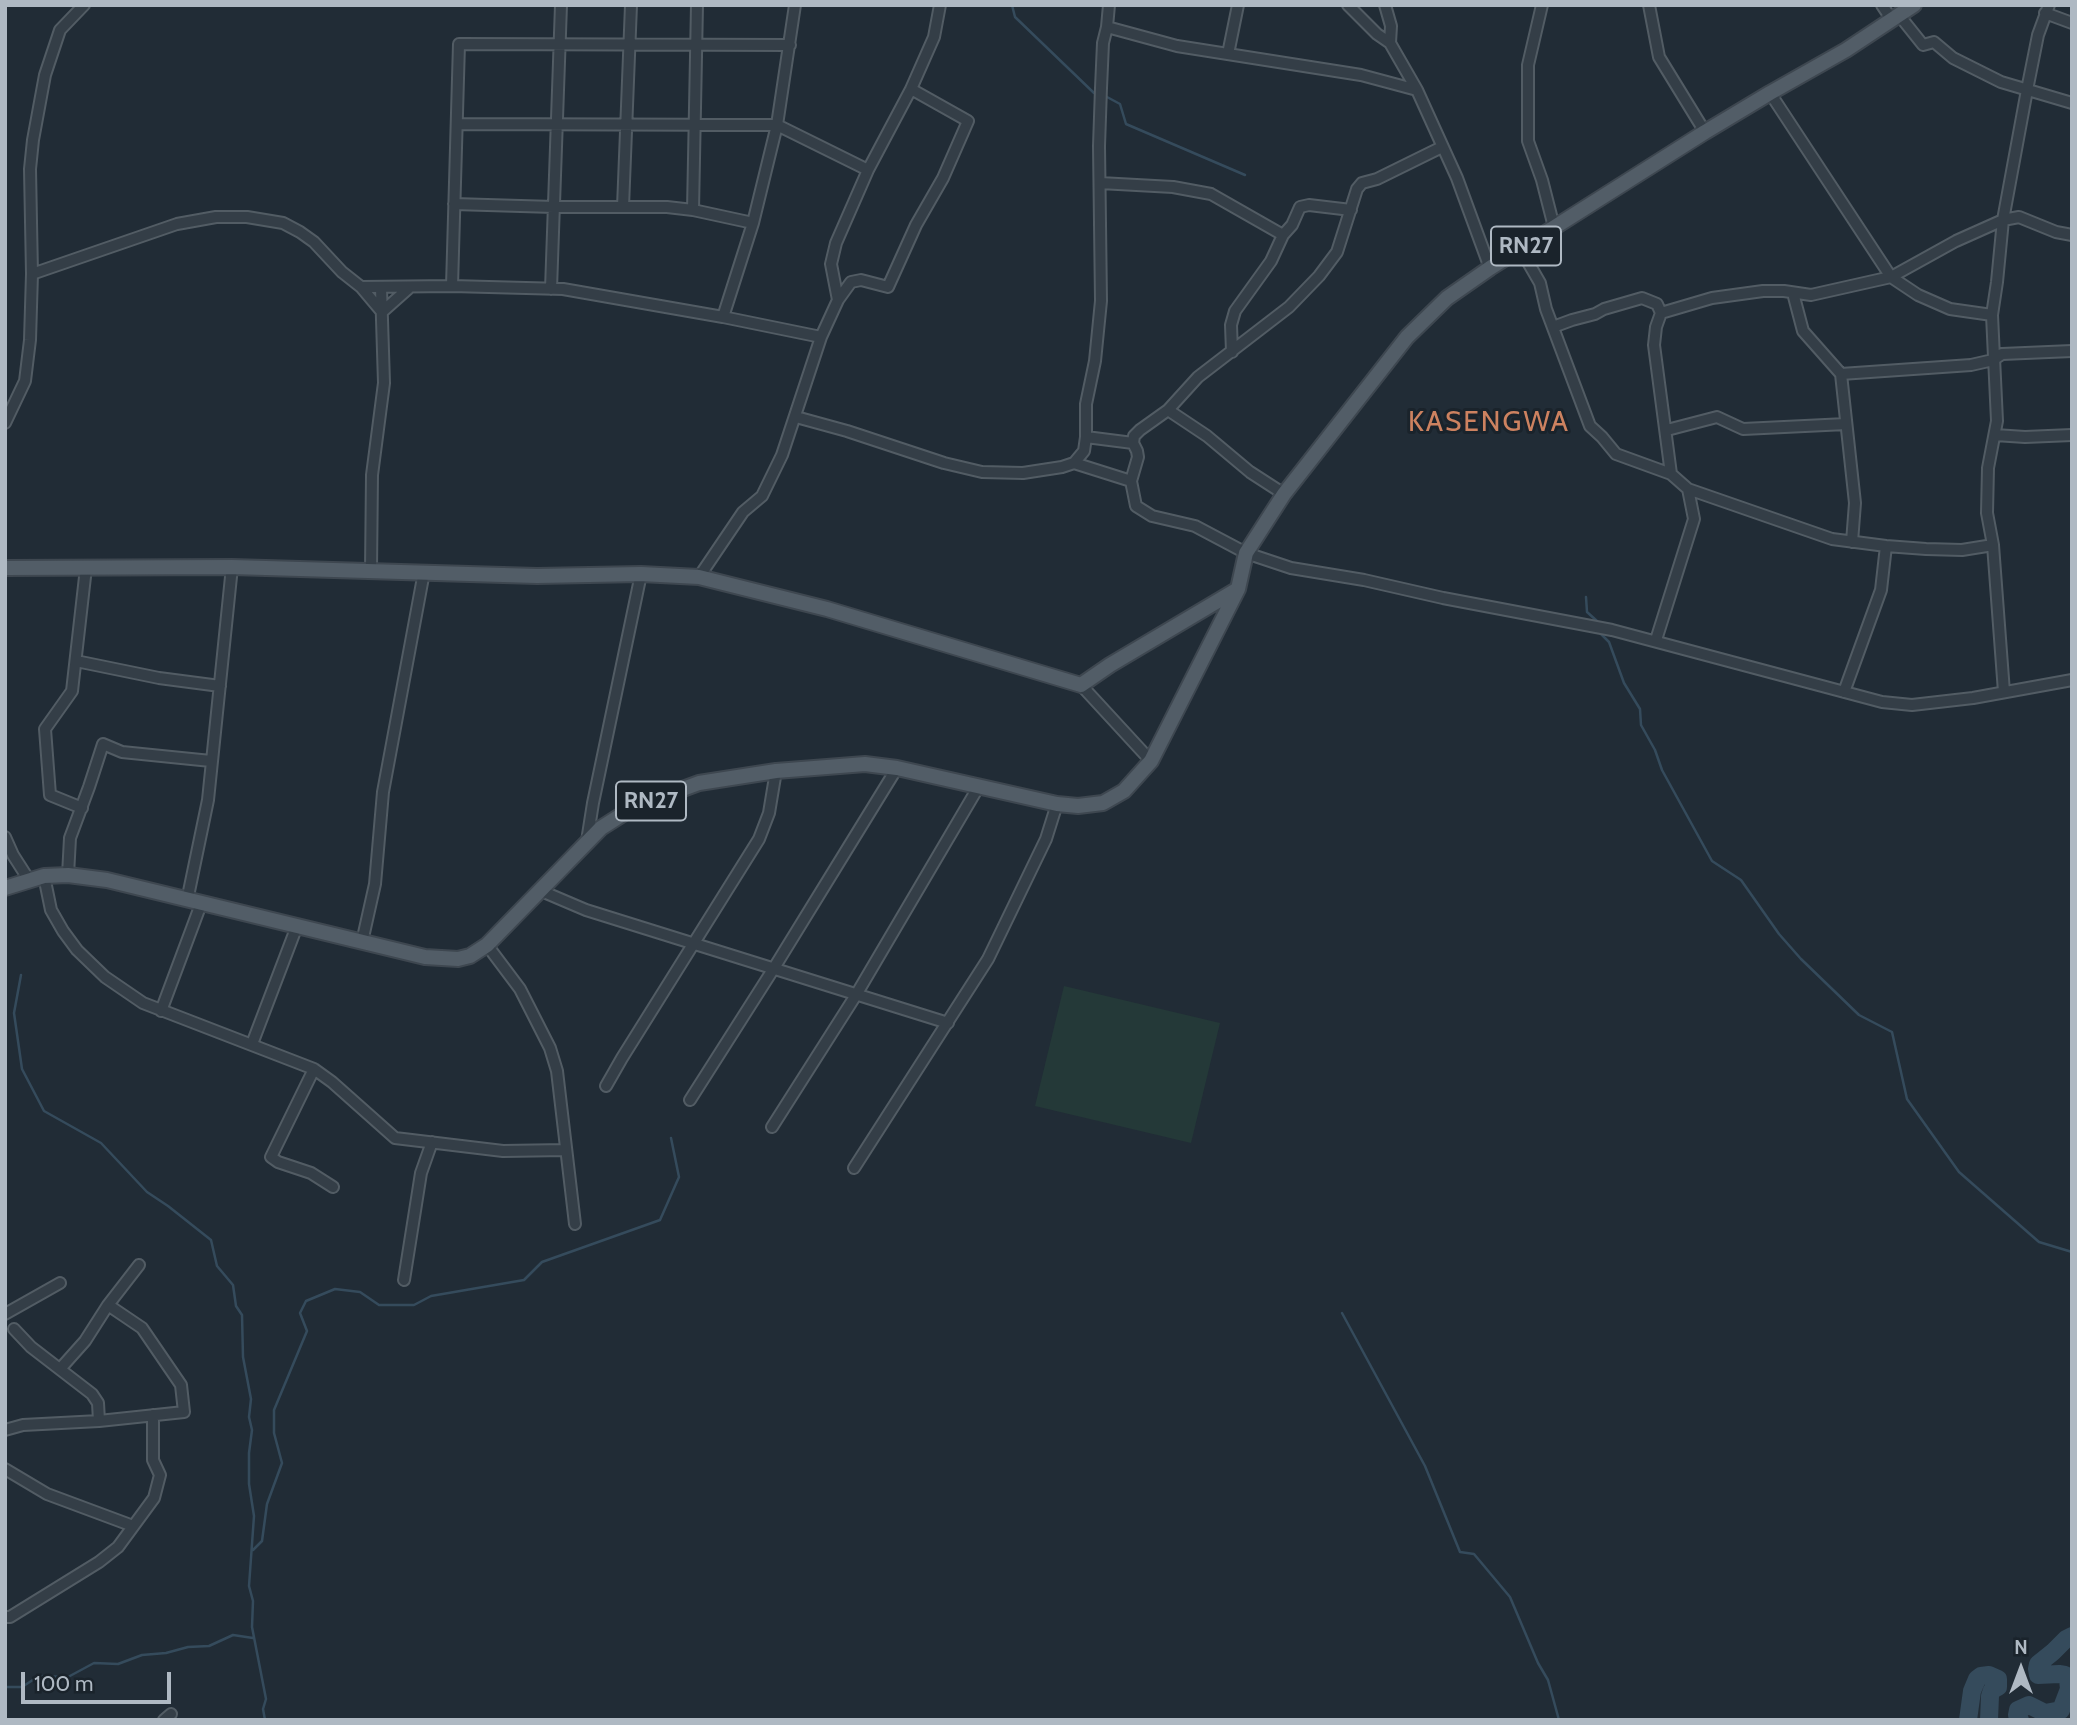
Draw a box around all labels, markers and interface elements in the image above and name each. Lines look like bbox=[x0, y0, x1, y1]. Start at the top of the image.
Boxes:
road number: RN27 bbox=[1491, 227, 1561, 266]
district label: KASENGWA bbox=[1409, 406, 1569, 440]
road number: RN27 bbox=[616, 782, 686, 820]
north arrow bbox=[1986, 1634, 2056, 1704]
text: N bbox=[2014, 1636, 2028, 1659]
scale bar bbox=[24, 1658, 175, 1702]
text: 100 m bbox=[34, 1671, 93, 1696]

